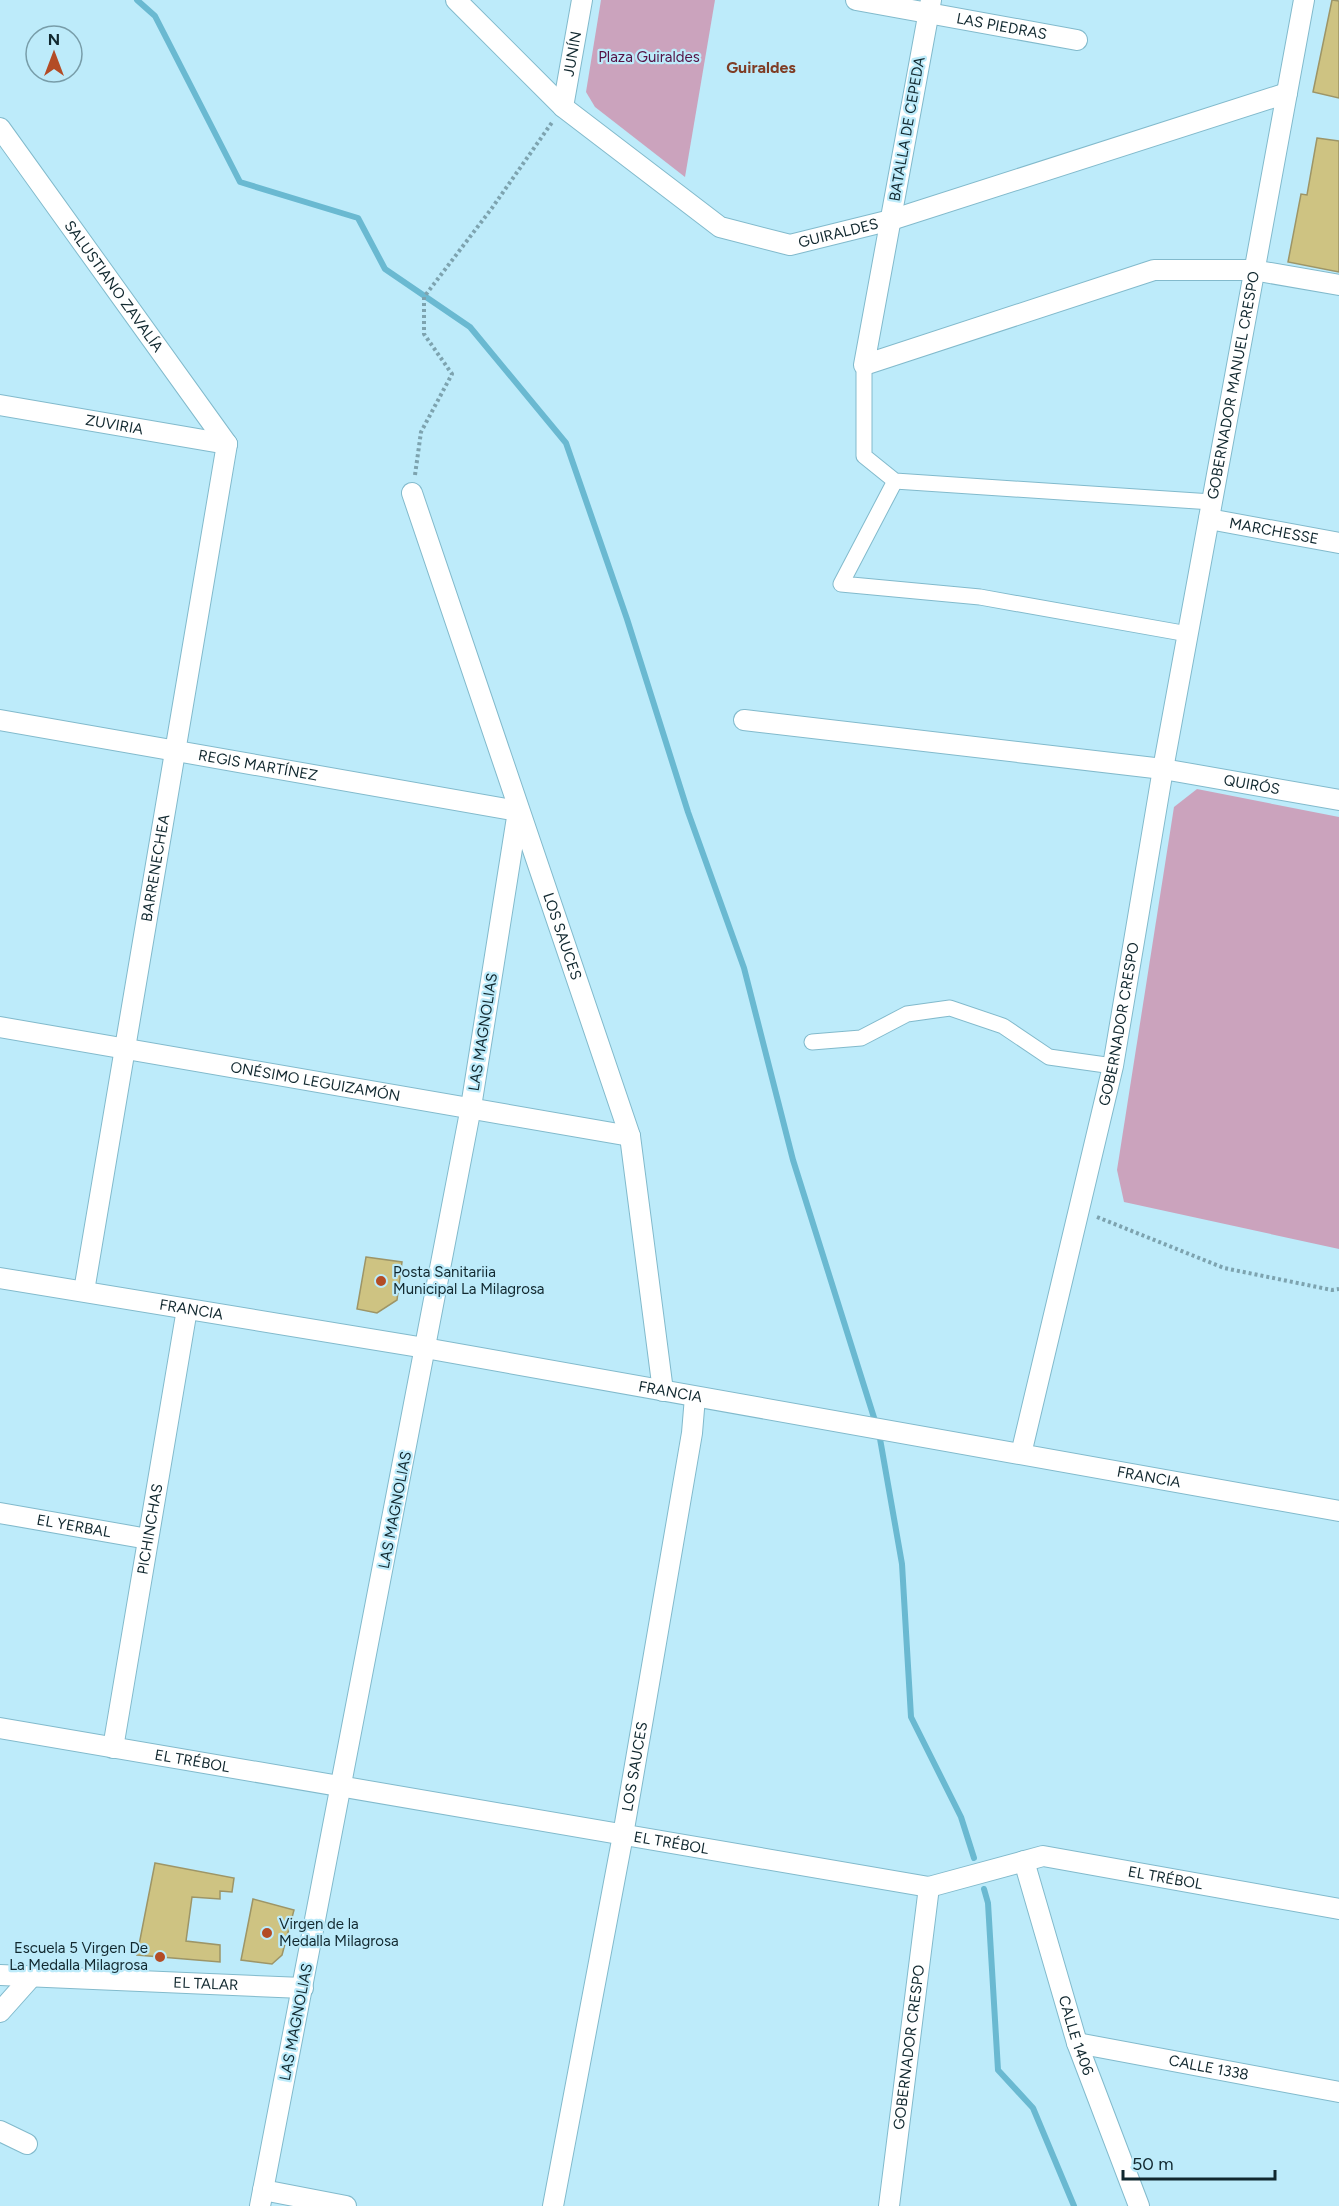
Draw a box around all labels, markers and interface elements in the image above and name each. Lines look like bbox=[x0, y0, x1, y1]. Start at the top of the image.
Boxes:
street label: LAS PIEDRAS bbox=[955, 9, 1048, 43]
north arrow bbox=[24, 24, 84, 84]
text: N bbox=[48, 30, 60, 49]
street label: JUNÍN bbox=[560, 30, 585, 78]
park label: Plaza Guiraldes bbox=[598, 48, 700, 66]
street label: BATALLA DE CEPEDA bbox=[885, 55, 929, 203]
district label: Guiraldes bbox=[726, 58, 796, 77]
street label: GUIRALDES bbox=[796, 214, 880, 252]
street label: SALUSTIANO ZAVALÍA bbox=[60, 217, 167, 356]
street label: GOBERNADOR MANUEL CRESPO bbox=[1204, 270, 1263, 501]
street label: ZUVIRIA bbox=[84, 411, 145, 438]
street label: MARCHESSE bbox=[1228, 514, 1320, 548]
street label: REGIS MARTÍNEZ bbox=[197, 746, 319, 785]
street label: QUIRÓS bbox=[1222, 771, 1281, 798]
street label: BARRENECHEA bbox=[137, 813, 173, 923]
street label: LOS SAUCES bbox=[539, 890, 585, 982]
street label: GOBERNADOR CRESPO bbox=[1095, 941, 1143, 1108]
street label: LAS MAGNOLIAS bbox=[465, 972, 501, 1092]
street label: ONÉSIMO LEGUIZAMÓN bbox=[229, 1058, 402, 1105]
place label: Posta Sanitariia Municipal La Milagrosa bbox=[393, 1263, 545, 1298]
marker: Posta Sanitariia Municipal La Milagrosa bbox=[374, 1274, 388, 1288]
street label: FRANCIA bbox=[158, 1295, 225, 1324]
street label: FRANCIA bbox=[637, 1377, 704, 1406]
street label: LAS MAGNOLIAS bbox=[375, 1450, 415, 1570]
street label: FRANCIA bbox=[1116, 1463, 1182, 1492]
street label: PICHINCHAS bbox=[133, 1482, 166, 1576]
street label: EL YERBAL bbox=[35, 1511, 112, 1541]
street label: LOS SAUCES bbox=[618, 1720, 651, 1813]
street label: EL TRÉBOL bbox=[153, 1746, 231, 1776]
street label: EL TRÉBOL bbox=[632, 1828, 710, 1858]
street label: EL TRÉBOL bbox=[1127, 1862, 1204, 1893]
place label: Virgen de la Medalla Milagrosa bbox=[279, 1915, 399, 1950]
marker: Virgen de la Medalla Milagrosa bbox=[260, 1926, 274, 1940]
place label: Escuela 5 Virgen De La Medalla Milagrosa bbox=[9, 1939, 148, 1974]
marker: Escuela 5 Virgen De La Medalla Milagrosa bbox=[153, 1950, 167, 1964]
street label: LAS MAGNOLIAS bbox=[276, 1962, 316, 2082]
street label: GOBERNADOR CRESPO bbox=[890, 1964, 928, 2131]
street label: EL TALAR bbox=[173, 1973, 239, 1994]
street label: CALLE 1406 bbox=[1055, 1993, 1098, 2078]
street label: CALLE 1338 bbox=[1167, 2051, 1250, 2084]
scale bar bbox=[1123, 2143, 1274, 2181]
text: 50 m bbox=[1132, 2153, 1174, 2175]

